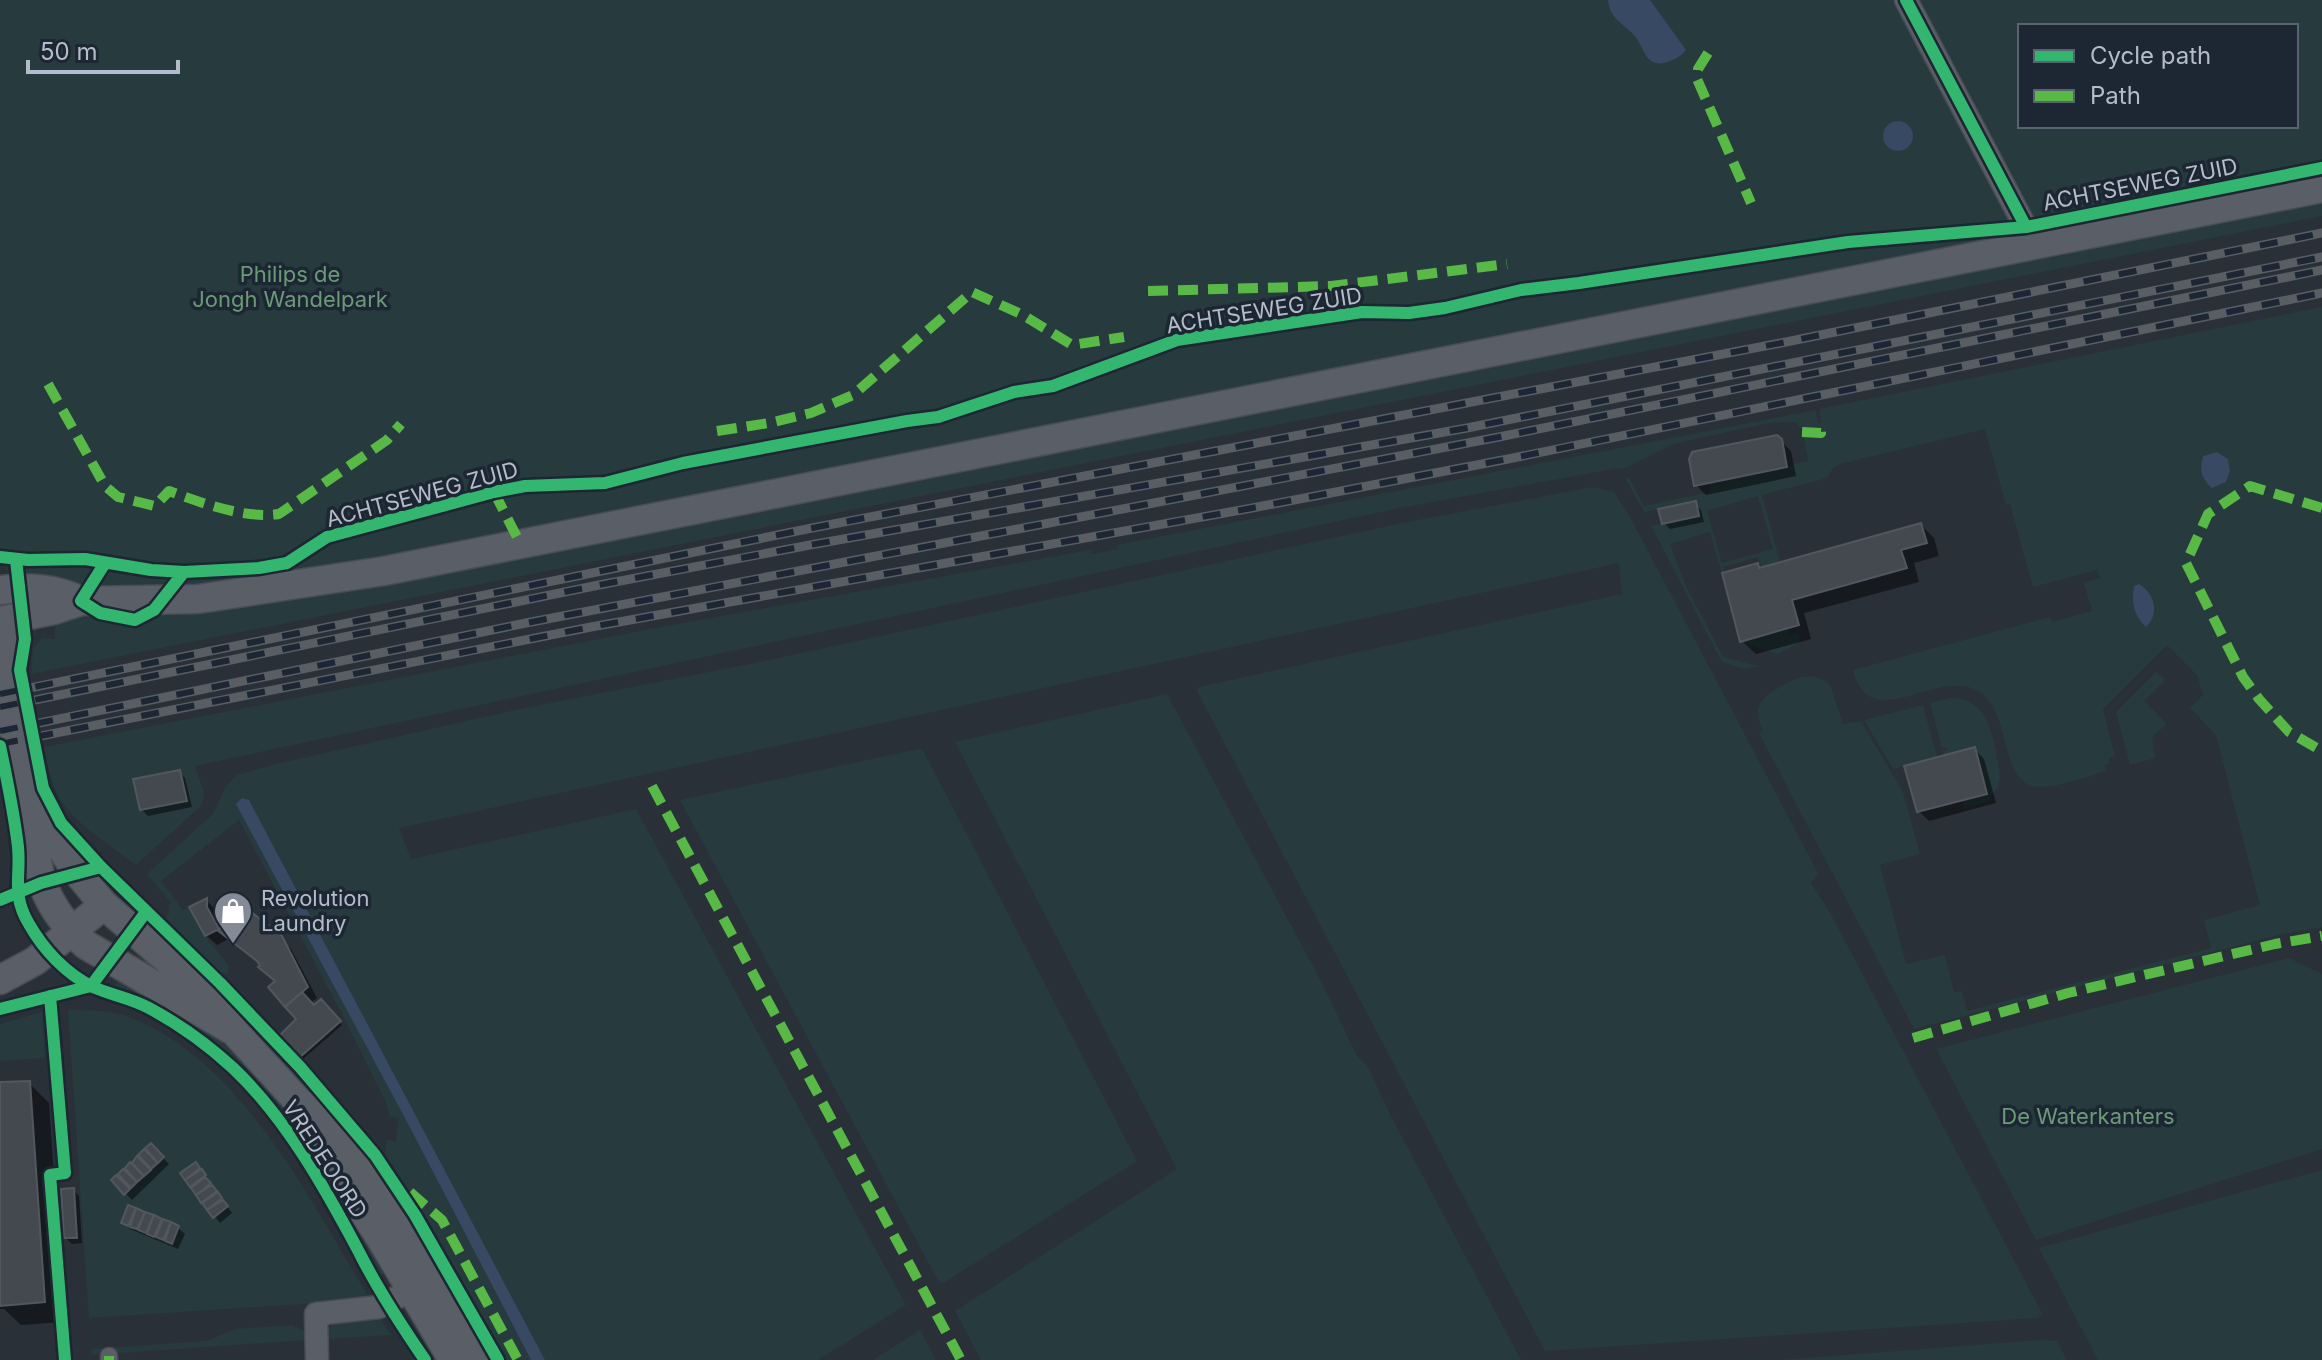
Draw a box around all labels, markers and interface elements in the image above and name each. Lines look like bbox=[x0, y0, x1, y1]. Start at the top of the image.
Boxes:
scale bar bbox=[28, 24, 178, 74]
legend bbox=[2018, 24, 2298, 128]
text: 50 m bbox=[40, 37, 98, 66]
text: Cycle path bbox=[2090, 41, 2211, 70]
text: Path bbox=[2090, 81, 2141, 110]
street label: ACHTSEWEG ZUID bbox=[2040, 152, 2240, 216]
park label: Philips de Jongh Wandelpark bbox=[192, 261, 388, 312]
street label: ACHTSEWEG ZUID bbox=[1164, 282, 1364, 338]
street label: ACHTSEWEG ZUID bbox=[323, 456, 521, 532]
place label: Revolution Laundry bbox=[261, 885, 369, 936]
shop icon: Revolution Laundry bbox=[212, 890, 254, 945]
street label: VREDEOORD bbox=[277, 1095, 373, 1223]
park label: De Waterkanters bbox=[2001, 1103, 2175, 1129]

